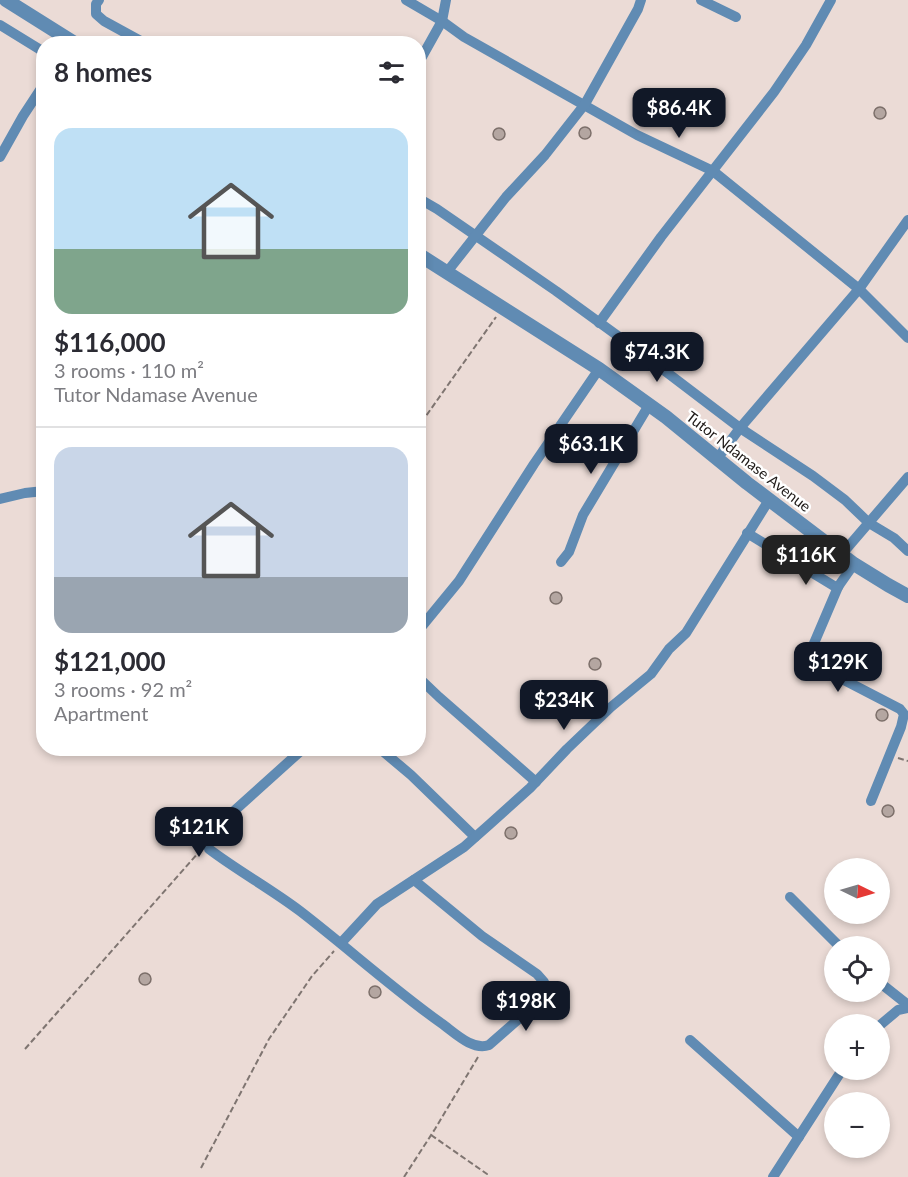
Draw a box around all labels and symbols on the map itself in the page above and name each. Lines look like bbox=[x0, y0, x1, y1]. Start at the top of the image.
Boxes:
pin: $86.4K bbox=[630, 88, 728, 139]
pin: $74.3K bbox=[608, 332, 706, 383]
street label: Tutor Ndamase Avenue bbox=[683, 407, 815, 515]
pin: $63.1K bbox=[542, 424, 640, 475]
pin: $116K bbox=[764, 535, 848, 586]
pin: $129K bbox=[796, 642, 880, 693]
pin: $234K bbox=[522, 680, 606, 731]
pin: $121K bbox=[157, 807, 241, 858]
north arrow bbox=[824, 858, 890, 924]
pin: $198K bbox=[484, 981, 568, 1032]

